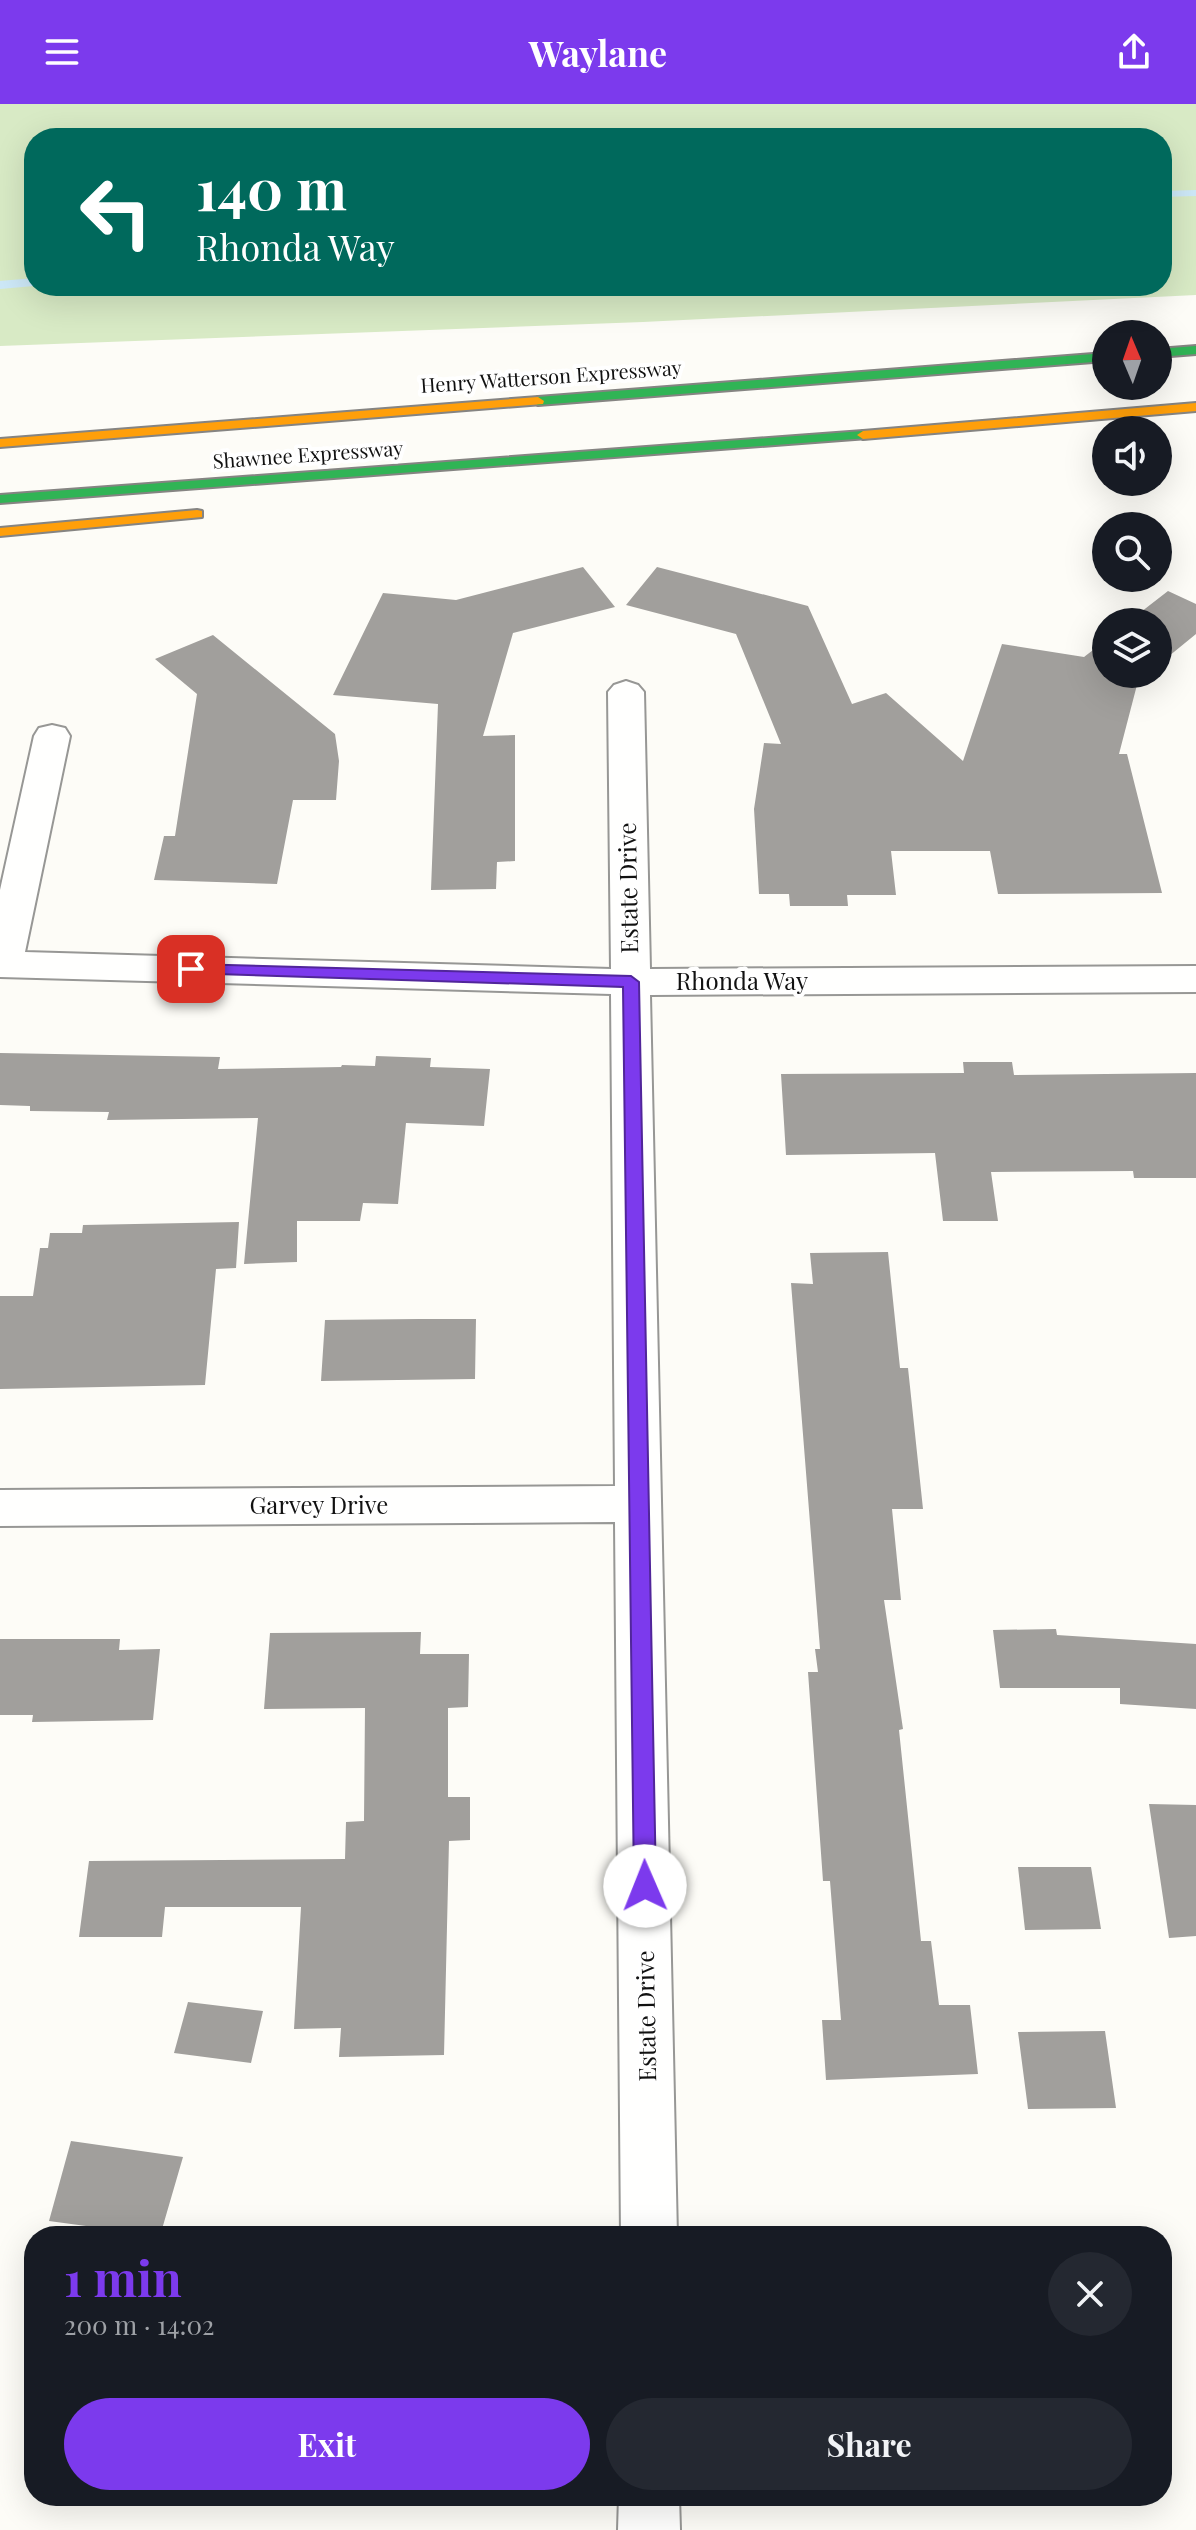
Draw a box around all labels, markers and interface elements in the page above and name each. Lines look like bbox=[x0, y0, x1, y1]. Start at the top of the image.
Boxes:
text: Waylane bbox=[529, 28, 667, 76]
icon: menu bbox=[40, 30, 84, 74]
icon: share bbox=[1112, 30, 1156, 74]
text: 140 m bbox=[196, 150, 347, 225]
icon: left bbox=[64, 160, 168, 264]
text: Rhonda Way bbox=[196, 222, 395, 270]
north arrow bbox=[1092, 320, 1172, 400]
map controls bbox=[1092, 320, 1172, 688]
street label: Henry Watterson Expressway bbox=[419, 353, 682, 398]
button: sound bbox=[1092, 416, 1172, 496]
street label: Shawnee Expressway bbox=[212, 433, 404, 474]
button: search bbox=[1092, 512, 1172, 592]
button: layers bbox=[1092, 608, 1172, 688]
street label: Estate Drive bbox=[610, 822, 644, 954]
pin bbox=[157, 935, 225, 1003]
icon: arrive bbox=[169, 947, 213, 991]
street label: Rhonda Way bbox=[676, 964, 808, 996]
street label: Garvey Drive bbox=[250, 1488, 388, 1520]
position arrow bbox=[603, 1844, 687, 1928]
street label: Estate Drive bbox=[628, 1950, 662, 2082]
text: 1 min bbox=[64, 2245, 182, 2309]
button: close bbox=[1048, 2252, 1132, 2336]
text: 200 m · 14:02 bbox=[64, 2307, 214, 2342]
button: Exit bbox=[64, 2398, 590, 2490]
button: Share bbox=[606, 2398, 1132, 2490]

